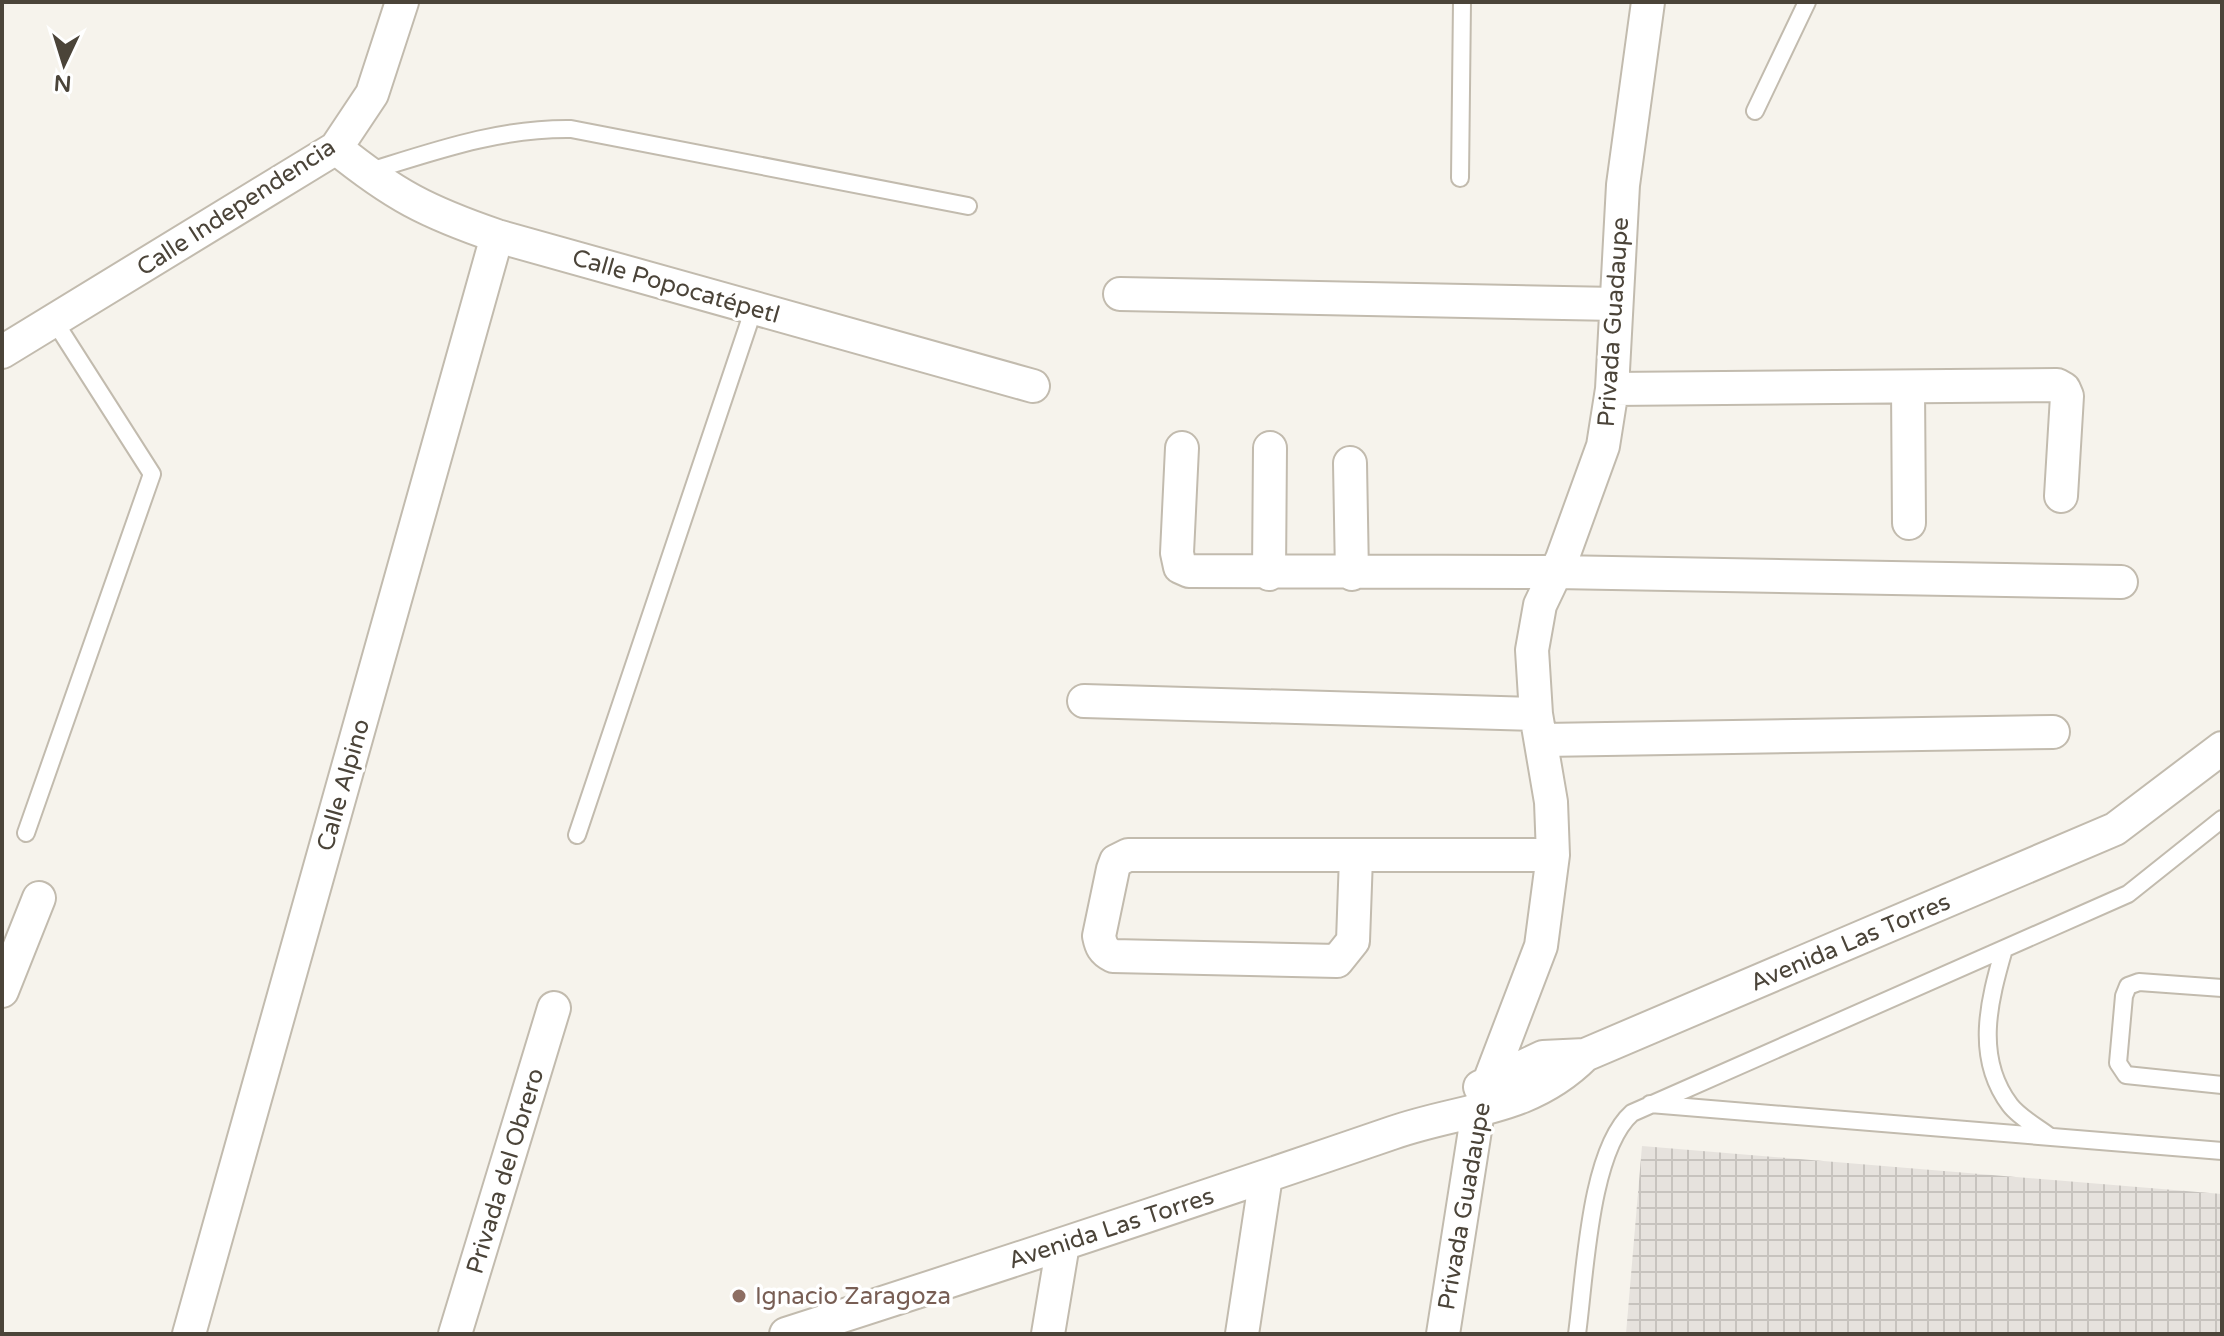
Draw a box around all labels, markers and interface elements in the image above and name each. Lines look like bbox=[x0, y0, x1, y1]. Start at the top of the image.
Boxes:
north arrow bbox=[24, 24, 104, 104]
text: N bbox=[53, 69, 72, 97]
street label: Calle Independencia bbox=[132, 132, 341, 282]
street label: Privada Guadaupe bbox=[1592, 216, 1635, 428]
street label: Calle Popocatépetl bbox=[569, 243, 783, 330]
street label: Calle Alpino bbox=[311, 716, 376, 855]
street label: Avenida Las Torres bbox=[1746, 887, 1955, 998]
street label: Privada del Obrero bbox=[460, 1065, 551, 1277]
street label: Privada Guadaupe bbox=[1432, 1100, 1497, 1312]
street label: Avenida Las Torres bbox=[1005, 1182, 1218, 1275]
place label: Ignacio Zaragoza bbox=[755, 1282, 951, 1311]
marker: Ignacio Zaragoza bbox=[730, 1287, 748, 1305]

